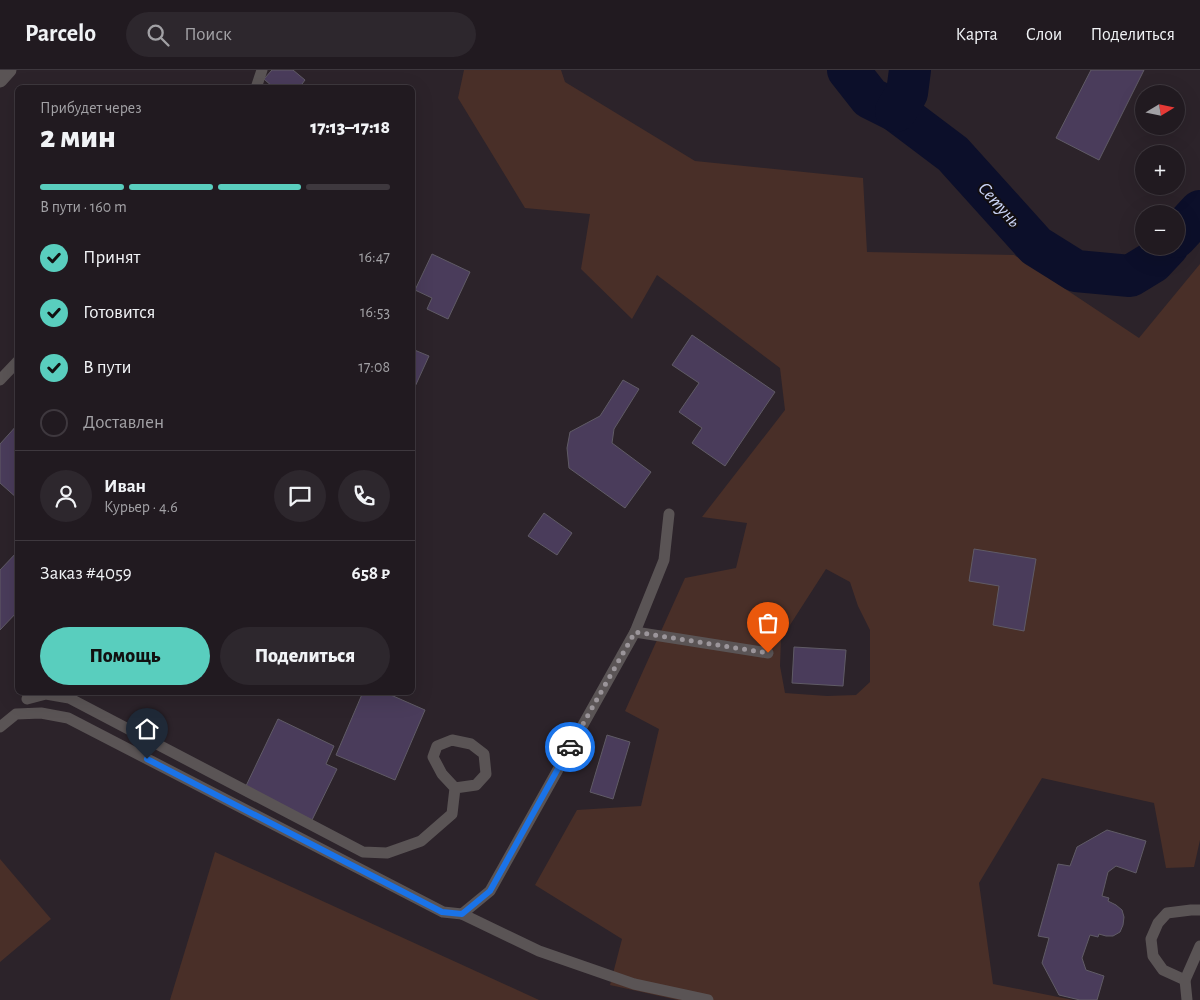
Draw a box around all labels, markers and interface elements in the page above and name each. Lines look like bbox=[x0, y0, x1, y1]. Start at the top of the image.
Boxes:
search box bbox=[126, 12, 476, 57]
icon: search bbox=[144, 21, 172, 49]
text: Parcelo bbox=[25, 22, 96, 46]
text: Поиск bbox=[184, 25, 232, 44]
text: Карта bbox=[956, 26, 998, 44]
text: Слои bbox=[1026, 26, 1062, 44]
text: Поделиться bbox=[1090, 26, 1175, 44]
north arrow bbox=[1135, 85, 1185, 135]
map controls bbox=[1135, 85, 1185, 255]
text: Прибудет через bbox=[40, 100, 142, 116]
text: 17:13–17:18 bbox=[310, 118, 390, 137]
text: 2 мин bbox=[40, 121, 116, 153]
button: + bbox=[1135, 145, 1185, 195]
water label: Сетунь bbox=[974, 179, 1024, 232]
text: В пути · 160 m bbox=[40, 199, 127, 215]
button: − bbox=[1135, 205, 1185, 255]
icon: check bbox=[40, 244, 68, 272]
text: Принят bbox=[83, 248, 140, 267]
text: 16:47 bbox=[359, 249, 390, 265]
icon: check bbox=[40, 299, 68, 327]
text: Готовится bbox=[83, 303, 156, 322]
text: 16:53 bbox=[360, 304, 390, 320]
icon: check bbox=[40, 354, 68, 382]
text: В пути bbox=[83, 358, 132, 377]
text: 17:08 bbox=[358, 359, 390, 375]
text: Доставлен bbox=[83, 413, 164, 432]
button: person bbox=[40, 470, 92, 522]
button: chat bbox=[274, 470, 326, 522]
button: phone bbox=[338, 470, 390, 522]
text: Иван bbox=[104, 477, 146, 496]
text: Курьер · 4.6 bbox=[104, 499, 178, 515]
text: Заказ #4059 bbox=[40, 564, 132, 583]
text: 658 ₽ bbox=[351, 564, 390, 583]
pin bbox=[747, 602, 789, 653]
icon: bag bbox=[754, 609, 782, 637]
button: Помощь bbox=[40, 627, 210, 685]
button: Поделиться bbox=[220, 627, 390, 685]
pin bbox=[126, 708, 168, 759]
icon: home bbox=[133, 715, 161, 743]
courier bbox=[545, 722, 595, 772]
icon: car bbox=[556, 733, 584, 761]

